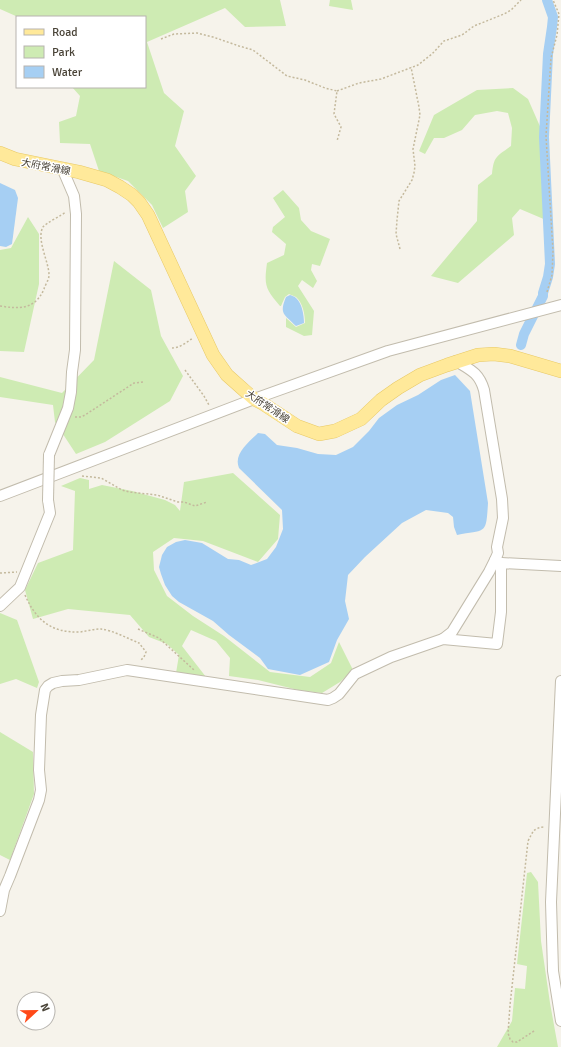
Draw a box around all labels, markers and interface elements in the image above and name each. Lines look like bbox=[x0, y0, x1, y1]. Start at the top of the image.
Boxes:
legend bbox=[16, 16, 146, 88]
text: Road bbox=[52, 25, 78, 40]
text: Park bbox=[52, 45, 75, 60]
text: Water bbox=[52, 65, 83, 80]
street label: 大府常滑線 bbox=[20, 156, 71, 178]
street label: 大府常滑線 bbox=[243, 388, 292, 426]
north arrow bbox=[16, 991, 56, 1031]
text: N bbox=[37, 1001, 52, 1013]

